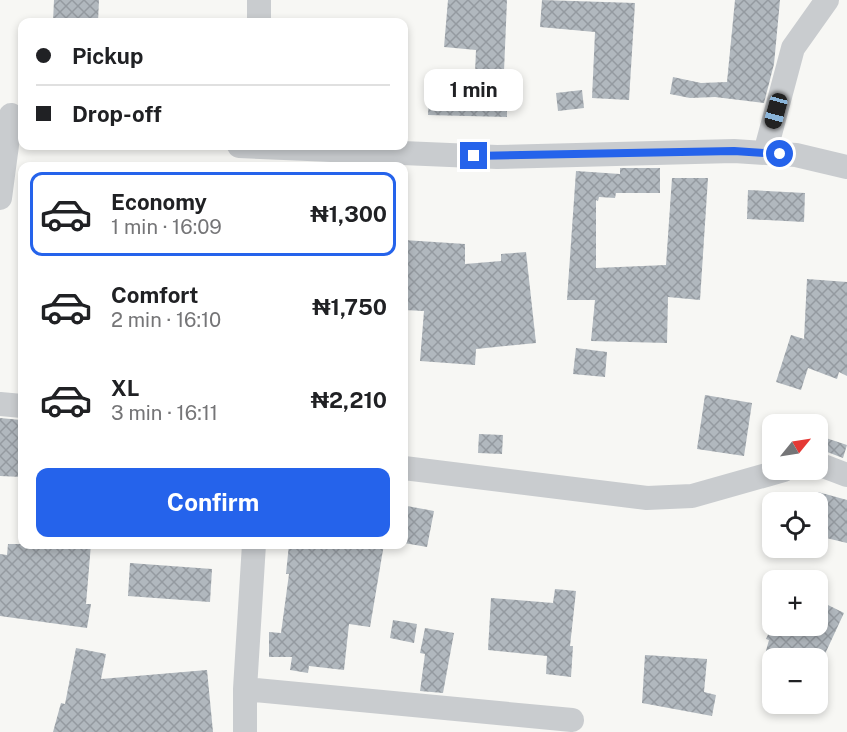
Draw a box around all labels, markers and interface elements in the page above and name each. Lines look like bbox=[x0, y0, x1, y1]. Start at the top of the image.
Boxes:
text: Pickup bbox=[72, 43, 143, 69]
callout: 1 min bbox=[424, 69, 524, 111]
text: 1 min bbox=[449, 78, 498, 102]
car bbox=[763, 91, 789, 131]
text: Drop-off bbox=[72, 101, 162, 127]
route start bbox=[766, 140, 793, 167]
route end bbox=[460, 142, 487, 169]
icon: car bbox=[39, 187, 93, 241]
text: Economy bbox=[111, 189, 207, 215]
text: ₦1,300 bbox=[310, 201, 387, 227]
text: 1 min · 16:09 bbox=[111, 215, 222, 239]
icon: car bbox=[39, 280, 93, 334]
text: Comfort bbox=[111, 282, 198, 308]
text: ₦1,750 bbox=[312, 294, 387, 320]
text: 2 min · 16:10 bbox=[111, 308, 221, 332]
icon: car bbox=[39, 373, 93, 427]
text: XL bbox=[111, 375, 139, 401]
text: ₦2,210 bbox=[311, 387, 387, 413]
text: 3 min · 16:11 bbox=[111, 401, 218, 425]
north arrow bbox=[762, 414, 828, 480]
map controls bbox=[762, 414, 828, 714]
button: Confirm bbox=[36, 468, 390, 537]
button: locate bbox=[762, 492, 828, 558]
button: + bbox=[762, 570, 828, 636]
button: − bbox=[762, 648, 828, 714]

